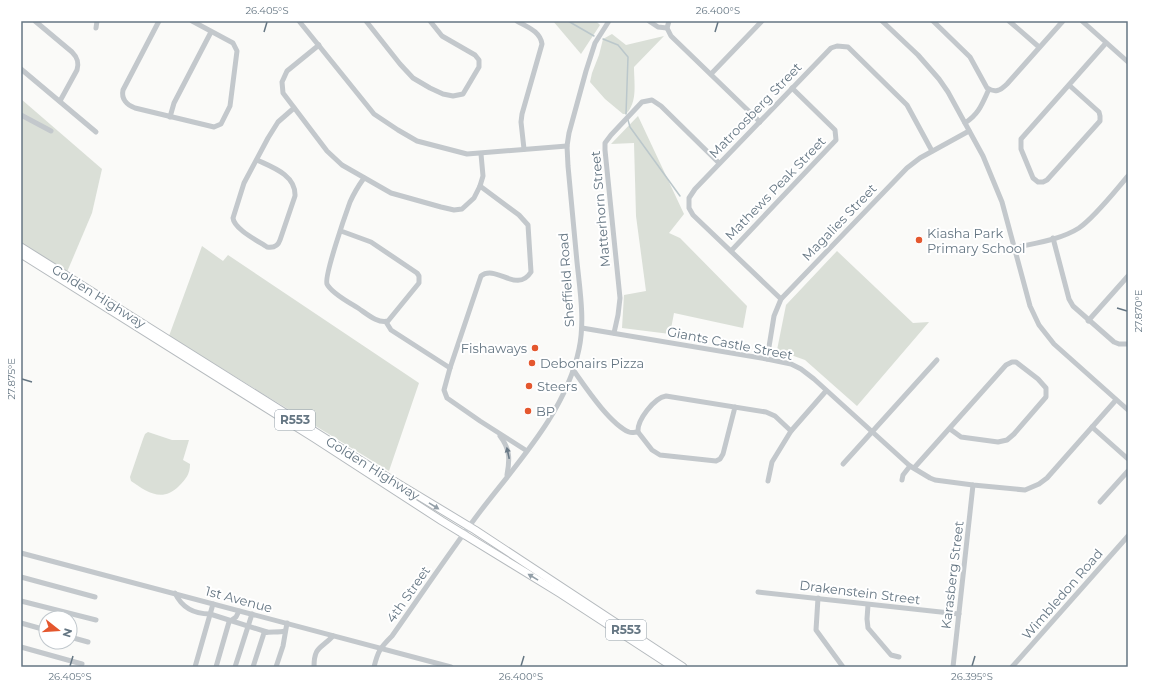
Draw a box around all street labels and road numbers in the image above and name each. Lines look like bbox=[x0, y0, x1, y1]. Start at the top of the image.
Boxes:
street label: Matroosberg Street bbox=[705, 59, 805, 161]
street label: Mathews Peak Street bbox=[721, 133, 829, 243]
street label: Matterhorn Street bbox=[587, 150, 613, 268]
street label: Magalies Street bbox=[798, 180, 880, 264]
street label: Sheffield Road bbox=[555, 232, 577, 328]
street label: Golden Highway bbox=[49, 261, 150, 332]
street label: Giants Castle Street bbox=[666, 323, 794, 363]
road number: R553 bbox=[275, 410, 315, 430]
street label: Golden Highway bbox=[323, 433, 424, 504]
street label: Karasberg Street bbox=[937, 520, 967, 630]
street label: Wimbledon Road bbox=[1018, 545, 1106, 643]
street label: 4th Street bbox=[383, 563, 433, 625]
street label: Drakenstein Street bbox=[799, 577, 921, 607]
street label: 1st Avenue bbox=[204, 582, 274, 616]
road number: R553 bbox=[606, 620, 646, 640]

